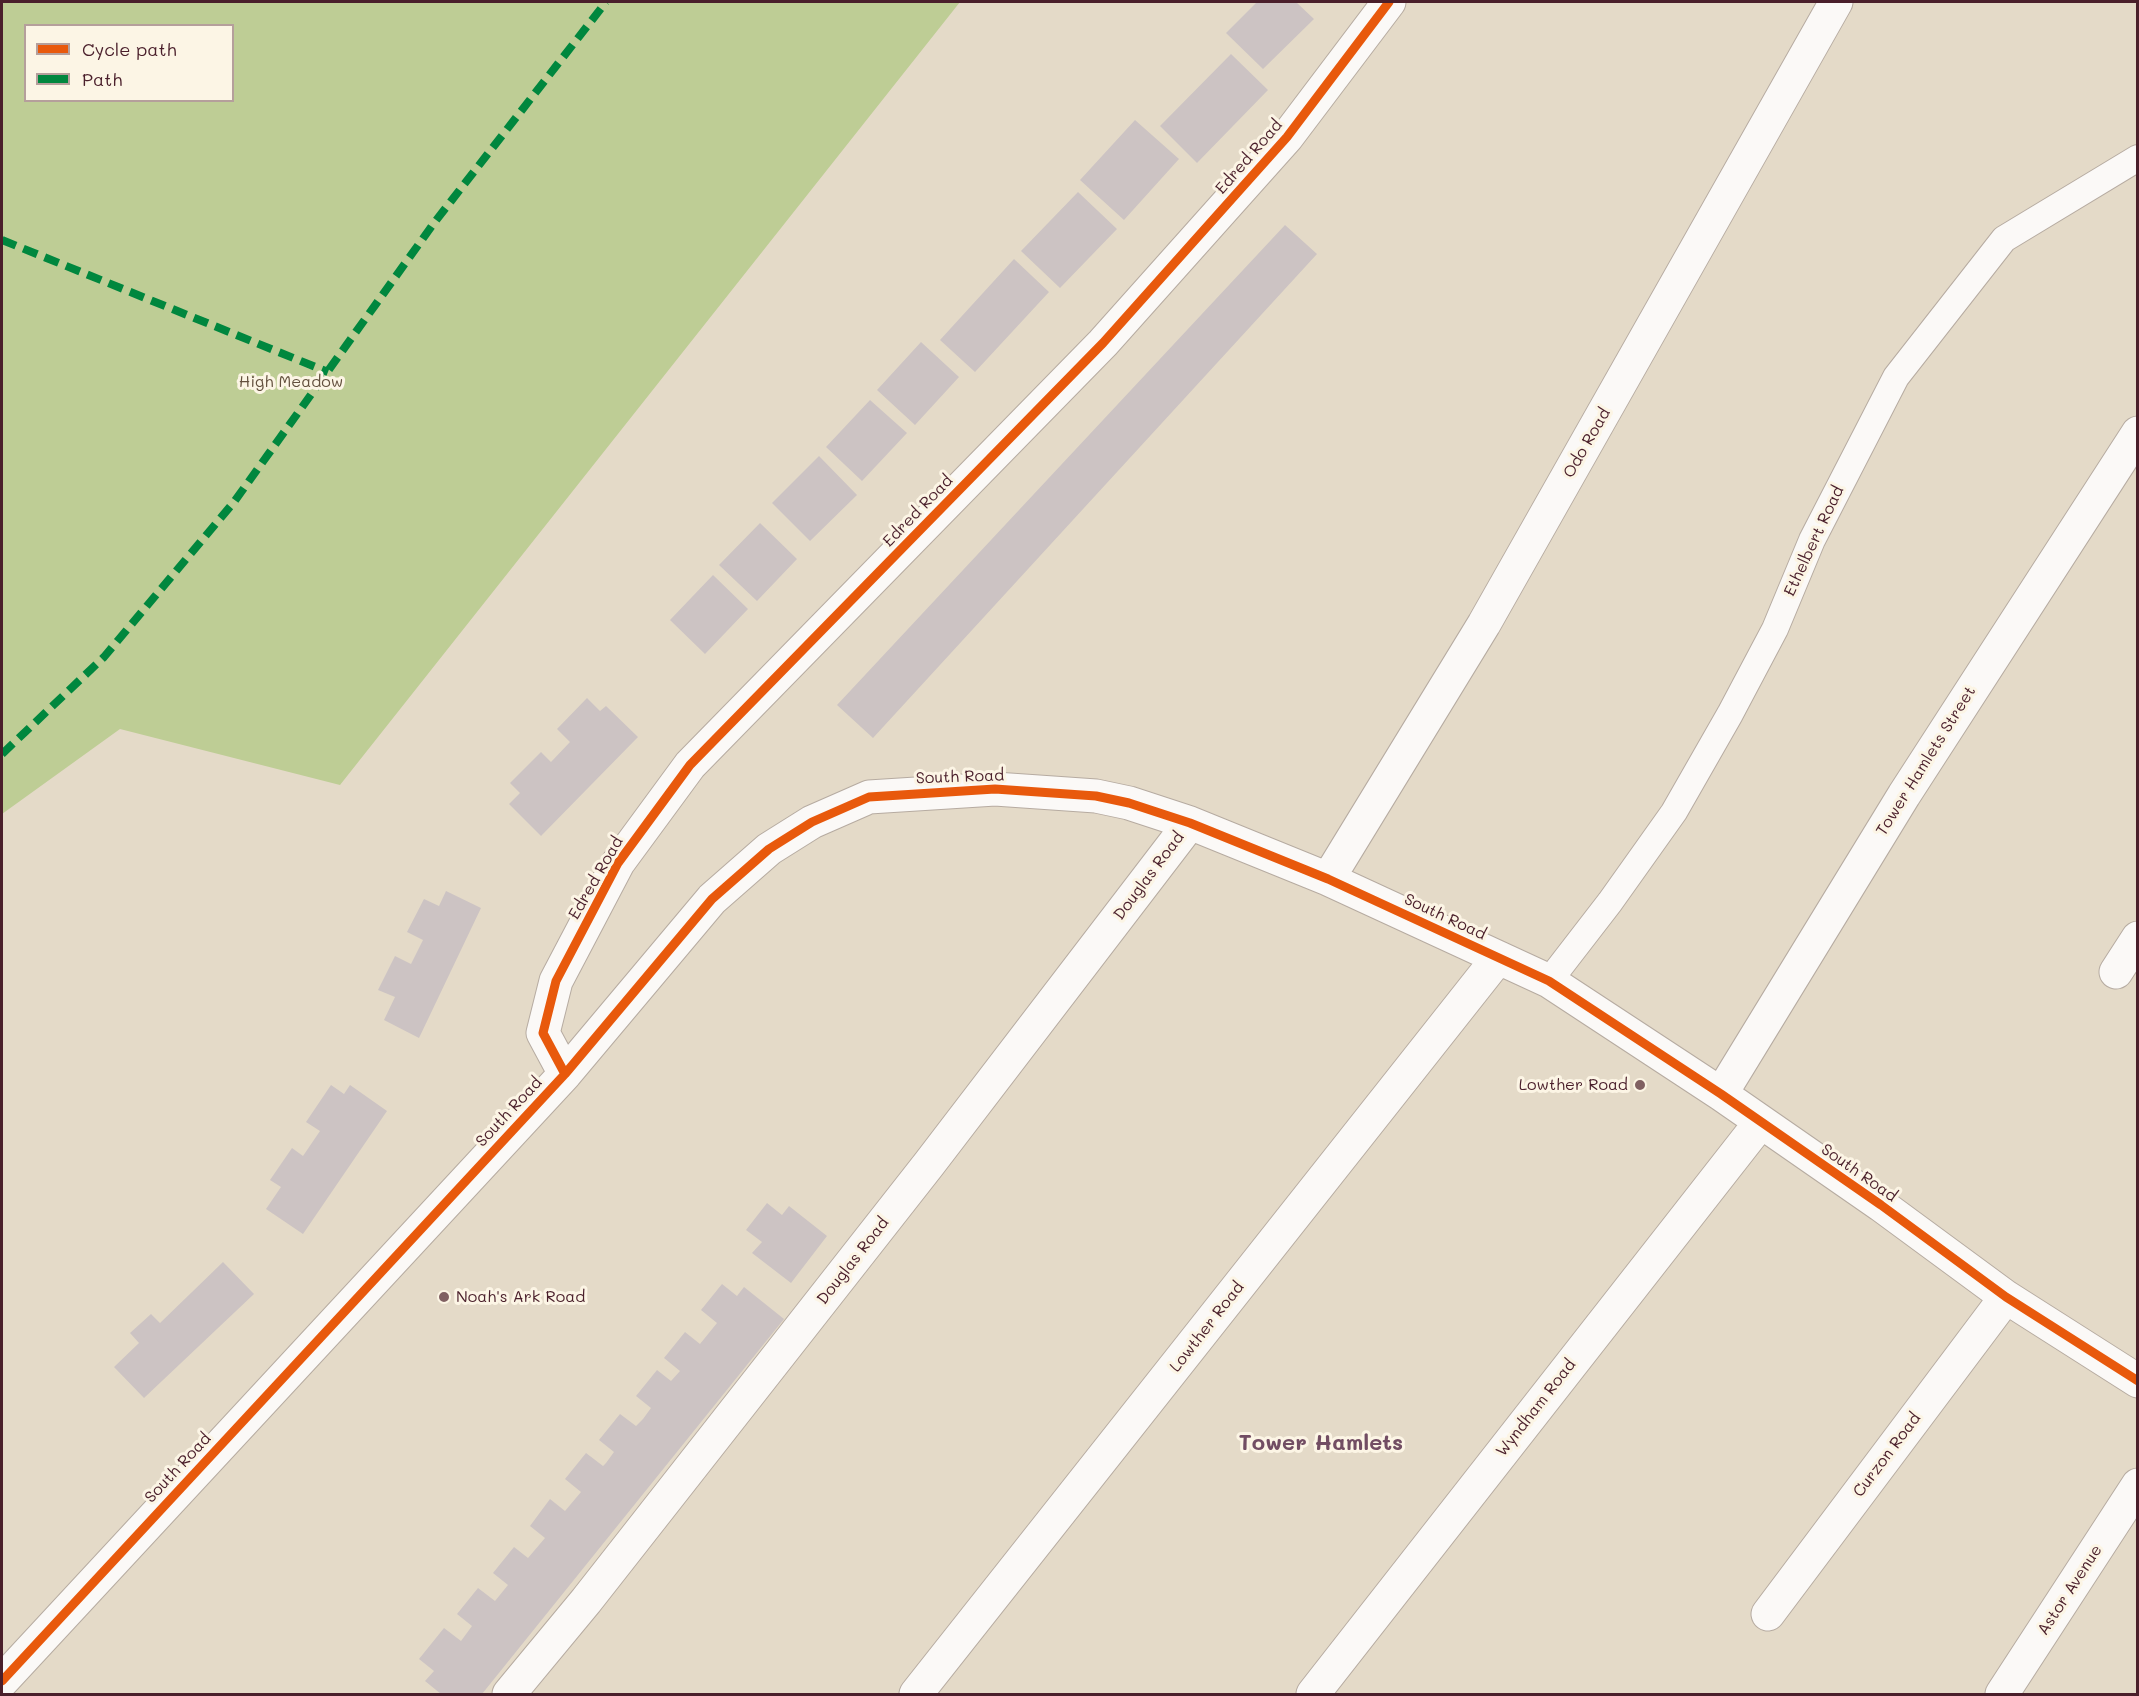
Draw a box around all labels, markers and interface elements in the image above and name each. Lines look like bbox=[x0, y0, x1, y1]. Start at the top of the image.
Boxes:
legend bbox=[24, 24, 234, 102]
text: Cycle path bbox=[82, 37, 177, 61]
text: Path bbox=[82, 67, 122, 91]
street label: Edred Road bbox=[1211, 116, 1287, 198]
park label: High Meadow bbox=[239, 372, 343, 392]
street label: Odo Road bbox=[1559, 405, 1615, 481]
street label: Edred Road bbox=[879, 471, 957, 551]
street label: Ethelbert Road bbox=[1780, 483, 1848, 599]
street label: Tower Hamlets Street bbox=[1872, 683, 1980, 839]
street label: South Road bbox=[916, 766, 1004, 788]
street label: Douglas Road bbox=[1110, 828, 1188, 924]
street label: Edred Road bbox=[565, 833, 627, 923]
street label: South Road bbox=[1401, 890, 1489, 944]
street label: South Road bbox=[472, 1073, 546, 1151]
place label: Lowther Road bbox=[1519, 1075, 1628, 1095]
marker: Lowther Road bbox=[1633, 1078, 1647, 1092]
street label: South Road bbox=[1817, 1140, 1901, 1206]
street label: Douglas Road bbox=[813, 1214, 893, 1308]
street label: Lowther Road bbox=[1166, 1278, 1248, 1376]
place label: Noah's Ark Road bbox=[456, 1287, 585, 1307]
marker: Noah's Ark Road bbox=[437, 1290, 451, 1304]
street label: Wyndham Road bbox=[1492, 1356, 1580, 1460]
street label: Curzon Road bbox=[1849, 1409, 1925, 1501]
street label: South Road bbox=[141, 1429, 215, 1507]
district label: Tower Hamlets bbox=[1239, 1430, 1403, 1456]
street label: Astor Avenue bbox=[2034, 1541, 2106, 1639]

